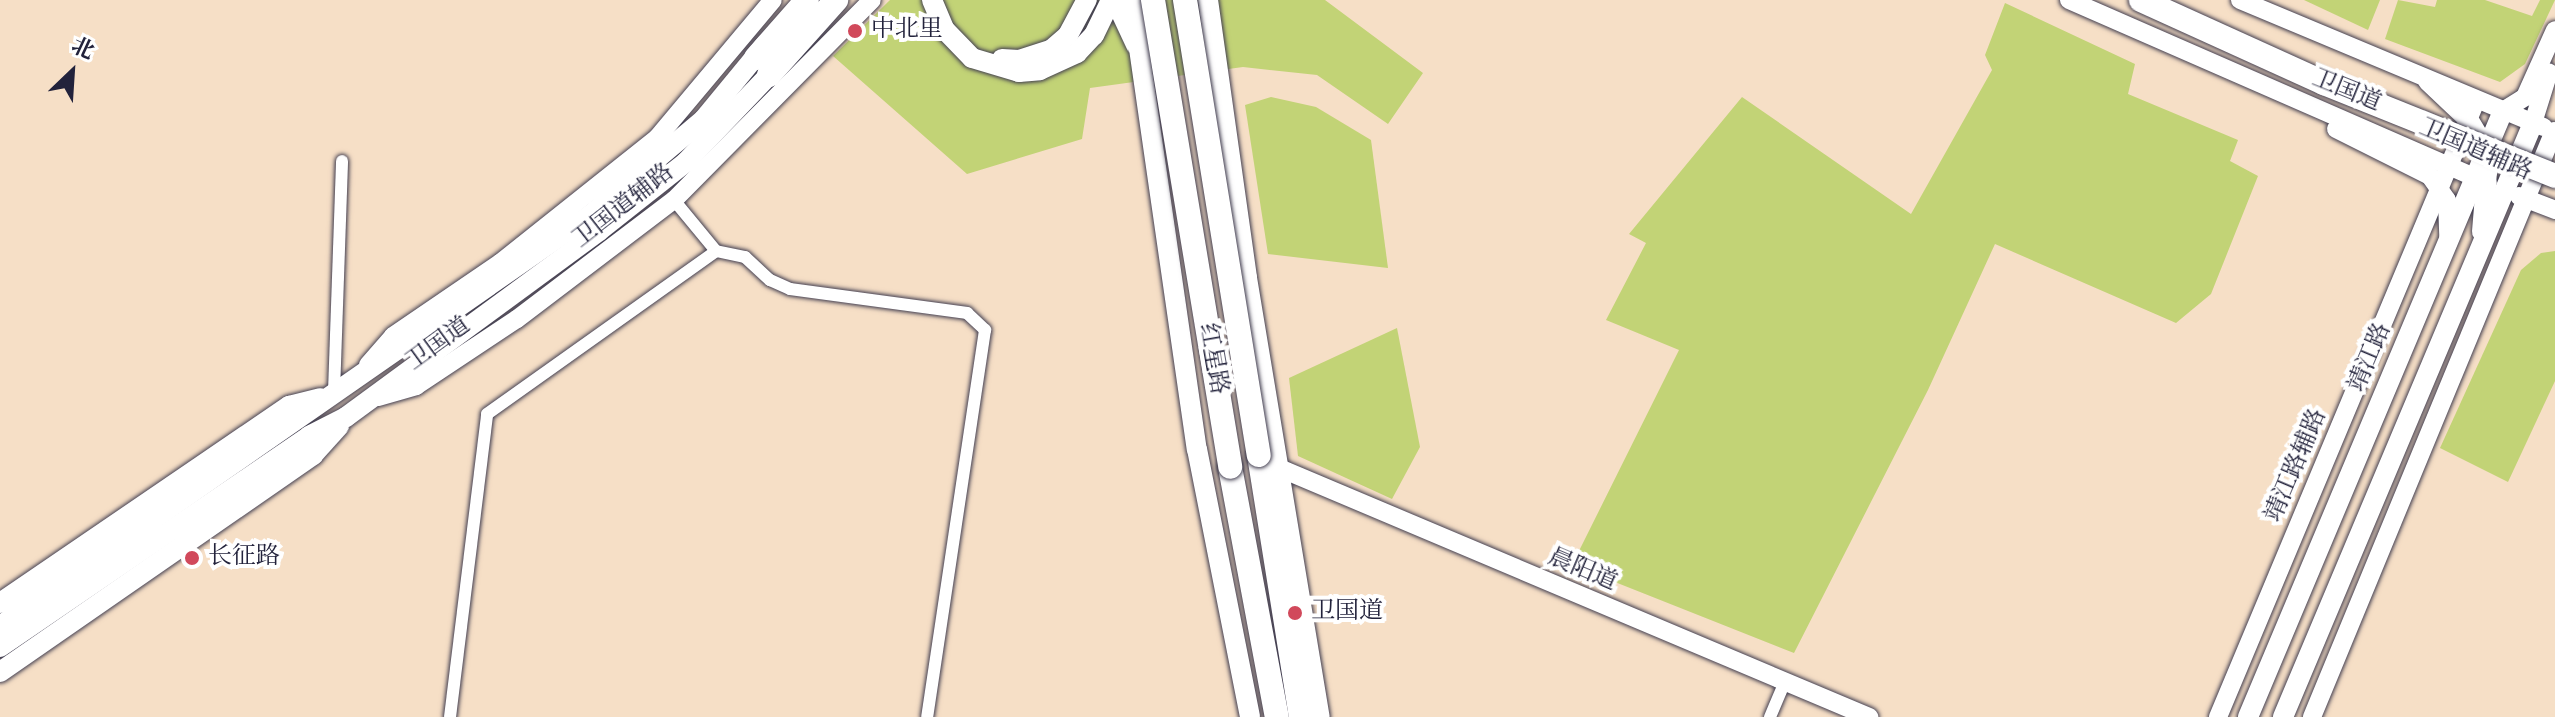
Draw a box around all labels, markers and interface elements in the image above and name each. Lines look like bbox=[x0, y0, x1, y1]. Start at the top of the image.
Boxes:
place label: 中北里 bbox=[871, 17, 943, 45]
marker: 中北里 bbox=[846, 22, 864, 40]
text: 北 bbox=[66, 31, 99, 68]
north arrow bbox=[32, 32, 112, 112]
street label: 卫国道 bbox=[2307, 65, 2385, 119]
street label: 卫国道辅路 bbox=[2414, 114, 2536, 188]
street label: 卫国道辅路 bbox=[568, 159, 680, 255]
street label: 卫国道 bbox=[401, 312, 477, 378]
street label: 靖江路 bbox=[2344, 319, 2398, 397]
street label: 红星路 bbox=[1192, 321, 1232, 397]
street label: 靖江路辅路 bbox=[2260, 405, 2334, 527]
place label: 长征路 bbox=[208, 544, 280, 572]
street label: 晨阳道 bbox=[1543, 544, 1621, 598]
marker: 长征路 bbox=[183, 549, 201, 567]
place label: 卫国道 bbox=[1311, 599, 1383, 627]
marker: 卫国道 bbox=[1286, 604, 1304, 622]

